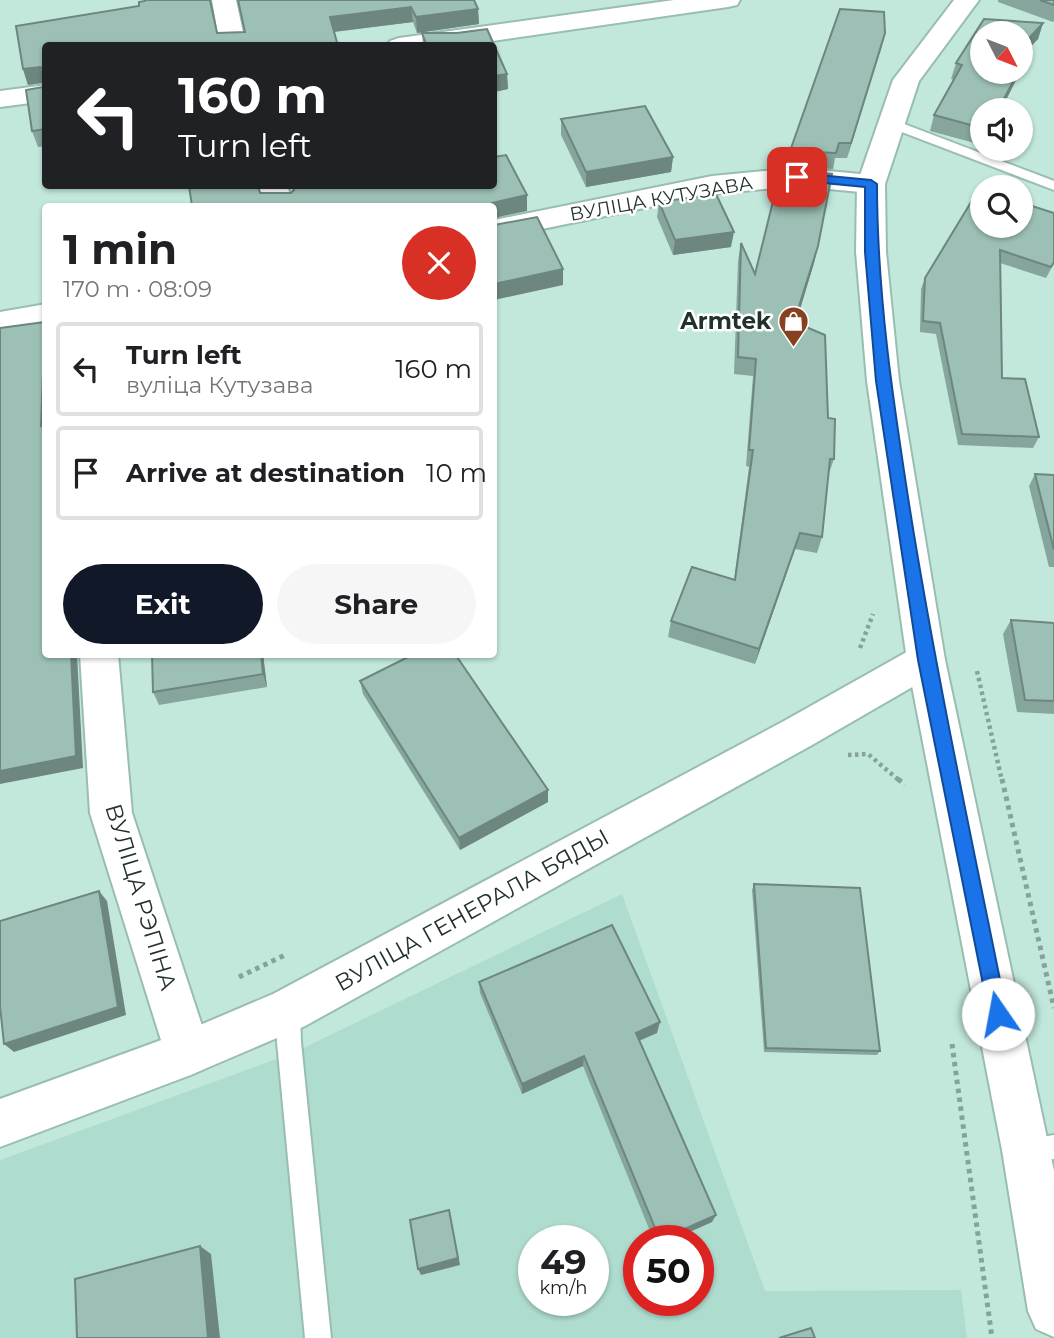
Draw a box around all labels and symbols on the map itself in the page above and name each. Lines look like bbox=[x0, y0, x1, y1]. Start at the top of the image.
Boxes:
north arrow bbox=[970, 21, 1032, 84]
pin bbox=[767, 147, 827, 207]
street label: ВУЛІЦА КУТУЗАВА bbox=[568, 171, 754, 226]
shop icon: Armtek bbox=[777, 304, 811, 348]
place label: Armtek bbox=[679, 307, 772, 335]
street label: ВУЛІЦА РЭПІНА bbox=[99, 800, 183, 994]
street label: ВУЛІЦА ГЕНЕРАЛА БЯДЫ bbox=[330, 823, 614, 997]
position arrow bbox=[961, 977, 1035, 1051]
speed limit sign: 50 bbox=[623, 1225, 714, 1316]

